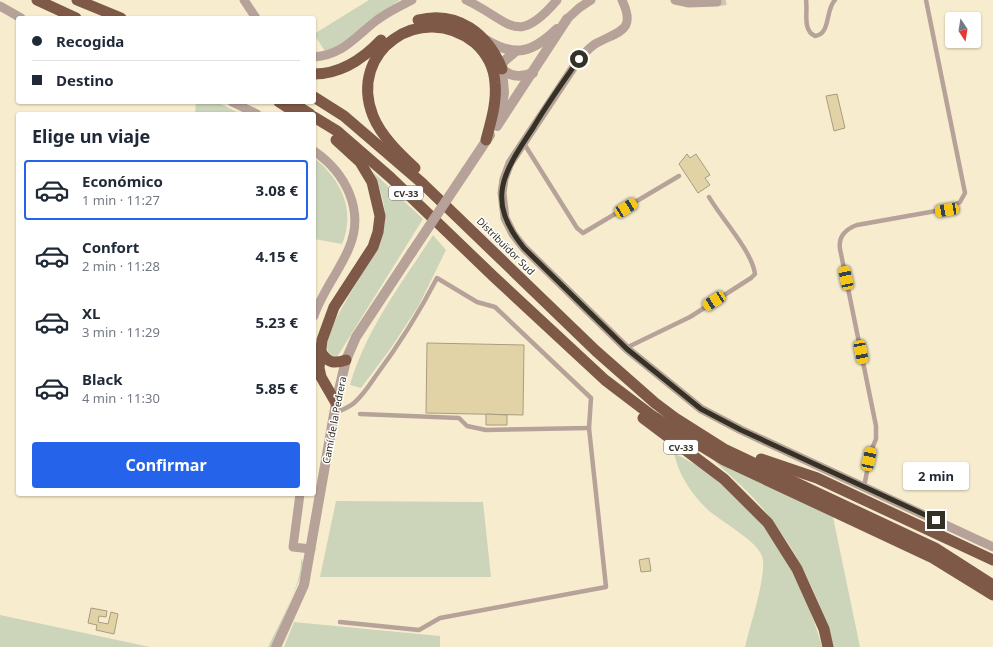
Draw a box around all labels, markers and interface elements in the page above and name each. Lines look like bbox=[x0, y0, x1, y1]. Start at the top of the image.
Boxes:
north arrow bbox=[945, 12, 981, 48]
map controls bbox=[945, 12, 981, 48]
text: Recogida bbox=[56, 31, 124, 51]
route start bbox=[570, 50, 588, 68]
text: Destino bbox=[56, 70, 114, 90]
text: Elige un viaje bbox=[32, 124, 150, 148]
text: Económico bbox=[82, 171, 163, 191]
icon: car bbox=[34, 172, 70, 208]
text: 3.08 € bbox=[256, 180, 298, 200]
road number: CV-33 bbox=[389, 186, 423, 200]
text: 1 min · 11:27 bbox=[82, 191, 160, 209]
car bbox=[613, 197, 639, 219]
car bbox=[934, 202, 960, 218]
street label: Distribuïdor Sud bbox=[474, 214, 538, 278]
text: Confort bbox=[82, 237, 139, 257]
icon: car bbox=[34, 238, 70, 274]
text: 4.15 € bbox=[256, 246, 298, 266]
text: 2 min · 11:28 bbox=[82, 257, 160, 275]
car bbox=[838, 265, 854, 291]
car bbox=[701, 289, 727, 313]
text: XL bbox=[82, 303, 100, 323]
icon: car bbox=[34, 304, 70, 340]
text: 5.23 € bbox=[256, 312, 298, 332]
text: 3 min · 11:29 bbox=[82, 323, 160, 341]
car bbox=[853, 339, 869, 365]
text: Black bbox=[82, 369, 122, 389]
icon: car bbox=[34, 370, 70, 406]
street label: Camí de la Pedrera bbox=[319, 375, 349, 465]
text: 5.85 € bbox=[256, 378, 298, 398]
text: 4 min · 11:30 bbox=[82, 389, 160, 407]
road number: CV-33 bbox=[664, 440, 698, 454]
button: Confirmar bbox=[32, 442, 300, 488]
car bbox=[861, 446, 877, 472]
callout: 2 min bbox=[903, 462, 969, 490]
text: 2 min bbox=[918, 467, 954, 485]
route end bbox=[927, 511, 945, 529]

